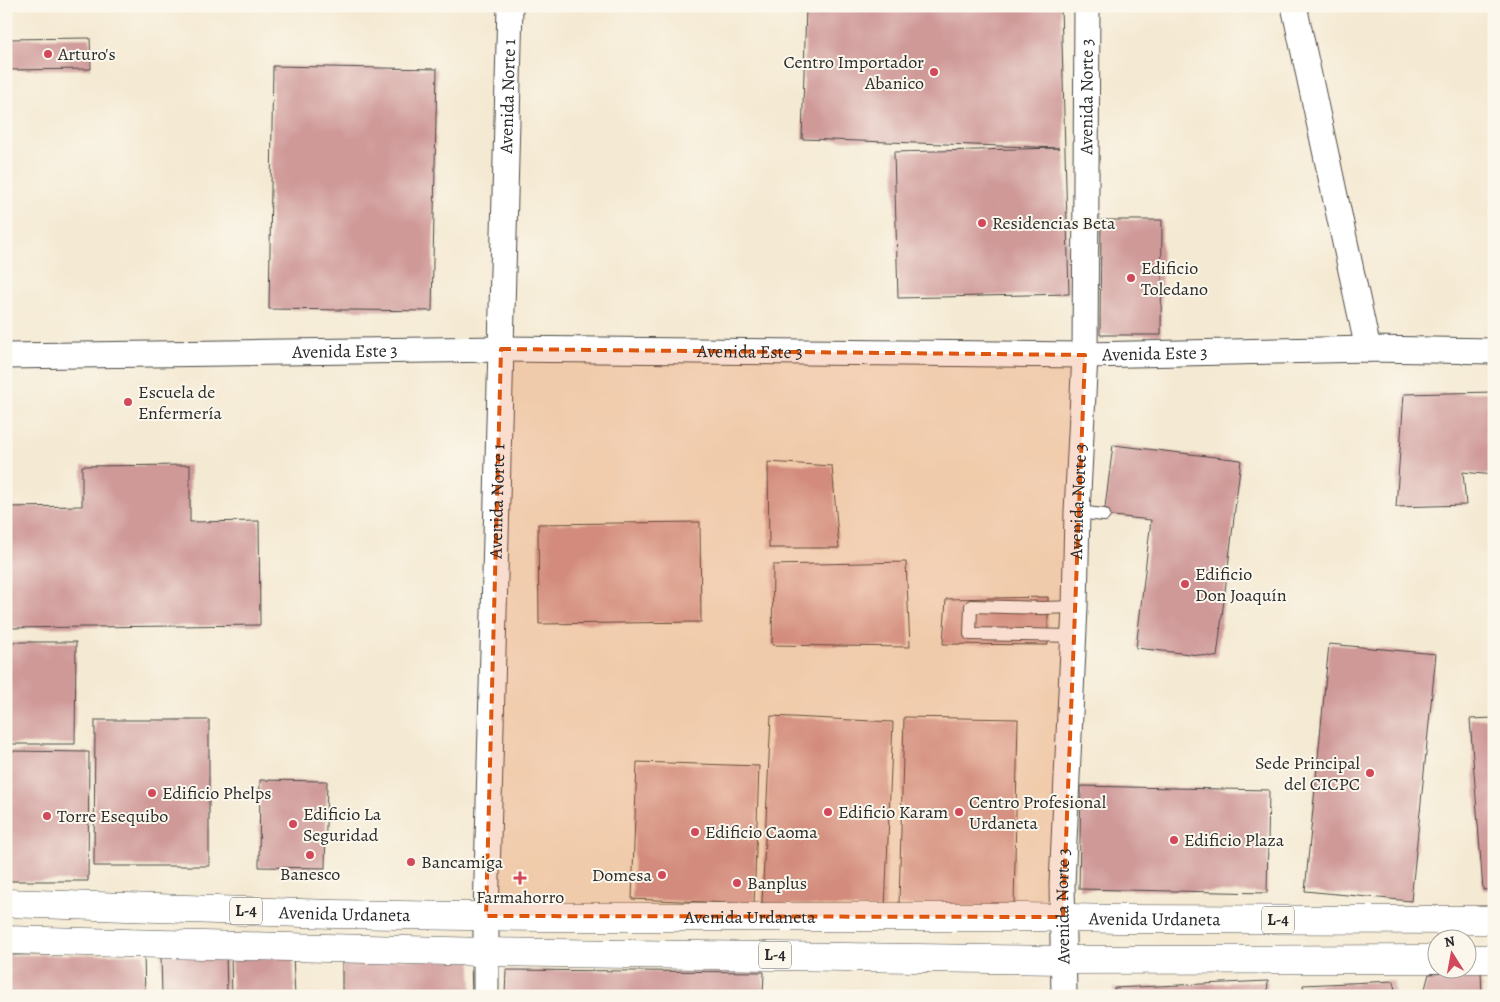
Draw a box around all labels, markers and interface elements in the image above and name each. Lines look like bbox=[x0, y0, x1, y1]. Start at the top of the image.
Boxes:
street label: Avenida Norte 3 bbox=[1074, 38, 1099, 156]
street label: Avenida Norte 1 bbox=[494, 39, 521, 155]
place label: Arturo's bbox=[57, 42, 116, 66]
marker: Arturo's bbox=[42, 48, 54, 60]
place label: Centro Importador Abanico bbox=[783, 50, 924, 95]
marker: Centro Importador Abanico bbox=[928, 66, 940, 78]
place label: Residencias Beta bbox=[992, 211, 1116, 235]
marker: Residencias Beta bbox=[976, 217, 988, 229]
place label: Edificio Toledano bbox=[1141, 256, 1208, 301]
marker: Edificio Toledano bbox=[1125, 272, 1137, 284]
street label: Avenida Este 3 bbox=[291, 338, 398, 364]
street label: Avenida Este 3 bbox=[696, 339, 803, 364]
street label: Avenida Este 3 bbox=[1101, 340, 1208, 367]
place label: Escuela de Enfermería bbox=[138, 380, 223, 425]
marker: Escuela de Enfermería bbox=[122, 396, 134, 408]
street label: Avenida Norte 1 bbox=[483, 443, 510, 560]
street label: Avenida Norte 3 bbox=[1064, 443, 1092, 561]
place label: Edificio Don Joaquín bbox=[1195, 562, 1287, 607]
marker: Edificio Don Joaquín bbox=[1179, 578, 1191, 590]
place label: Sede Principal del CICPC bbox=[1255, 751, 1361, 796]
marker: Sede Principal del CICPC bbox=[1364, 767, 1376, 779]
place label: Edificio Phelps bbox=[162, 781, 271, 805]
marker: Edificio Phelps bbox=[146, 787, 158, 799]
place label: Centro Profesional Urdaneta bbox=[969, 790, 1107, 835]
place label: Edificio Karam bbox=[838, 800, 948, 824]
place label: Edificio La Seguridad bbox=[303, 802, 382, 847]
place label: Torre Esequibo bbox=[57, 804, 168, 828]
marker: Edificio Karam bbox=[822, 806, 834, 818]
marker: Centro Profesional Urdaneta bbox=[953, 806, 965, 818]
marker: Torre Esequibo bbox=[41, 810, 53, 822]
marker: Edificio La Seguridad bbox=[287, 818, 299, 830]
place label: Edificio Caoma bbox=[705, 820, 818, 844]
marker: Edificio Caoma bbox=[689, 826, 701, 838]
place label: Edificio Plaza bbox=[1184, 828, 1285, 852]
marker: Edificio Plaza bbox=[1168, 834, 1180, 846]
street label: Avenida Norte 3 bbox=[1050, 847, 1076, 965]
marker: Banesco bbox=[304, 849, 316, 861]
place label: Bancamiga bbox=[421, 850, 504, 874]
marker: Bancamiga bbox=[405, 856, 417, 868]
place label: Banesco bbox=[280, 862, 340, 886]
place label: Domesa bbox=[592, 863, 653, 887]
marker: Domesa bbox=[656, 869, 668, 881]
place label: Banplus bbox=[747, 871, 807, 895]
marker: Farmahorro bbox=[514, 872, 526, 884]
marker: Banplus bbox=[731, 877, 743, 889]
place label: Farmahorro bbox=[476, 885, 564, 909]
road number: L-4 bbox=[230, 898, 262, 924]
street label: Avenida Urdaneta bbox=[278, 900, 411, 927]
street label: Avenida Urdaneta bbox=[683, 905, 816, 929]
street label: Avenida Urdaneta bbox=[1088, 906, 1221, 931]
road number: L-4 bbox=[1262, 906, 1294, 934]
north arrow bbox=[1428, 930, 1478, 980]
text: N bbox=[1443, 931, 1456, 952]
road number: L-4 bbox=[759, 942, 791, 968]

